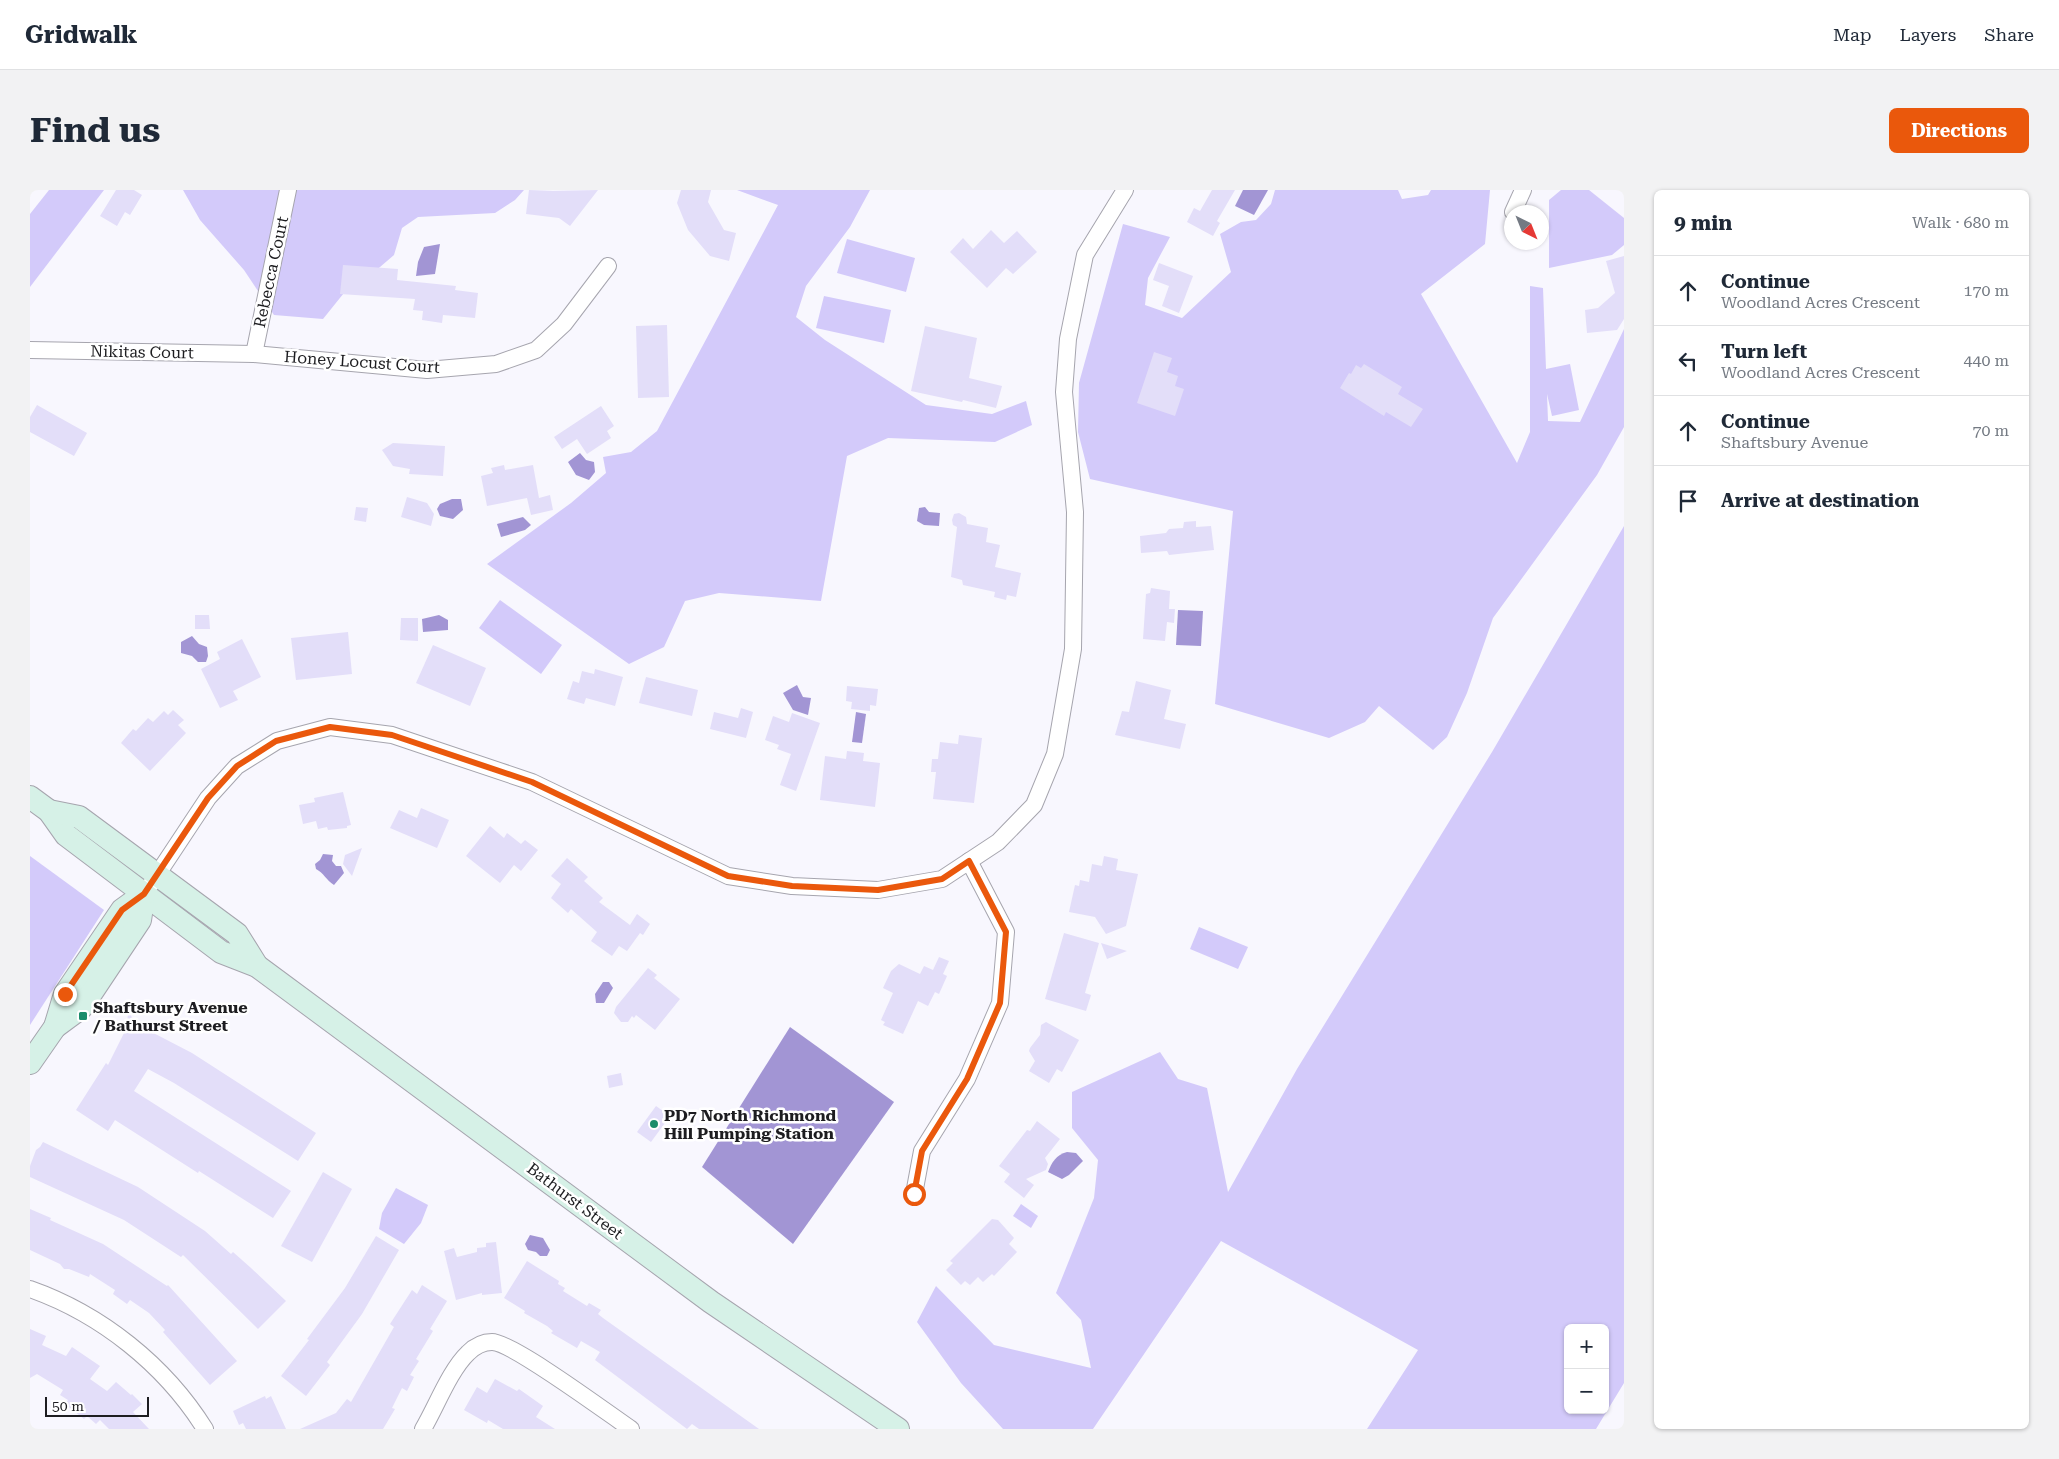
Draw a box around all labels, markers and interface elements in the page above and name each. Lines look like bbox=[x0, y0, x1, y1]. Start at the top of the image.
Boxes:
text: Gridwalk bbox=[25, 21, 137, 49]
text: Map bbox=[1833, 24, 1872, 45]
text: Layers bbox=[1900, 24, 1956, 45]
text: Share bbox=[1984, 24, 2034, 45]
button: Directions bbox=[1889, 108, 2029, 153]
text: Find us bbox=[30, 110, 160, 151]
north arrow bbox=[1504, 205, 1549, 250]
text: 9 min bbox=[1674, 211, 1732, 235]
text: Walk · 680 m bbox=[1912, 213, 2009, 232]
street label: Rebecca Court bbox=[250, 215, 292, 329]
text: Continue bbox=[1721, 270, 1810, 293]
icon: ahead bbox=[1674, 277, 1702, 305]
text: 170 m bbox=[1963, 281, 2009, 300]
text: Woodland Acres Crescent bbox=[1721, 293, 1920, 312]
text: Turn left bbox=[1721, 340, 1807, 363]
street label: Nikitas Court bbox=[90, 342, 194, 362]
street label: Honey Locust Court bbox=[284, 347, 440, 377]
icon: left bbox=[1674, 347, 1702, 375]
text: 440 m bbox=[1963, 351, 2009, 370]
text: Woodland Acres Crescent bbox=[1721, 363, 1920, 382]
text: Continue bbox=[1721, 410, 1810, 433]
icon: ahead bbox=[1674, 417, 1702, 445]
text: 70 m bbox=[1972, 421, 2009, 440]
text: Shaftsbury Avenue bbox=[1721, 433, 1868, 452]
icon: arrive bbox=[1674, 487, 1702, 515]
text: Arrive at destination bbox=[1721, 489, 1919, 512]
route end bbox=[54, 983, 77, 1006]
place label: Shaftsbury Avenue / Bathurst Street bbox=[92, 998, 248, 1035]
marker: Shaftsbury Avenue / Bathurst Street bbox=[77, 1010, 89, 1022]
place label: PD7 North Richmond Hill Pumping Station bbox=[664, 1106, 837, 1143]
marker: PD7 North Richmond Hill Pumping Station bbox=[648, 1118, 660, 1130]
street label: Bathurst Street bbox=[523, 1159, 627, 1243]
route start bbox=[903, 1183, 926, 1206]
map controls bbox=[1564, 1324, 1609, 1414]
button: + bbox=[1564, 1324, 1609, 1369]
button: − bbox=[1564, 1369, 1609, 1414]
scale bar bbox=[45, 1394, 149, 1417]
text: 50 m bbox=[52, 1398, 84, 1414]

